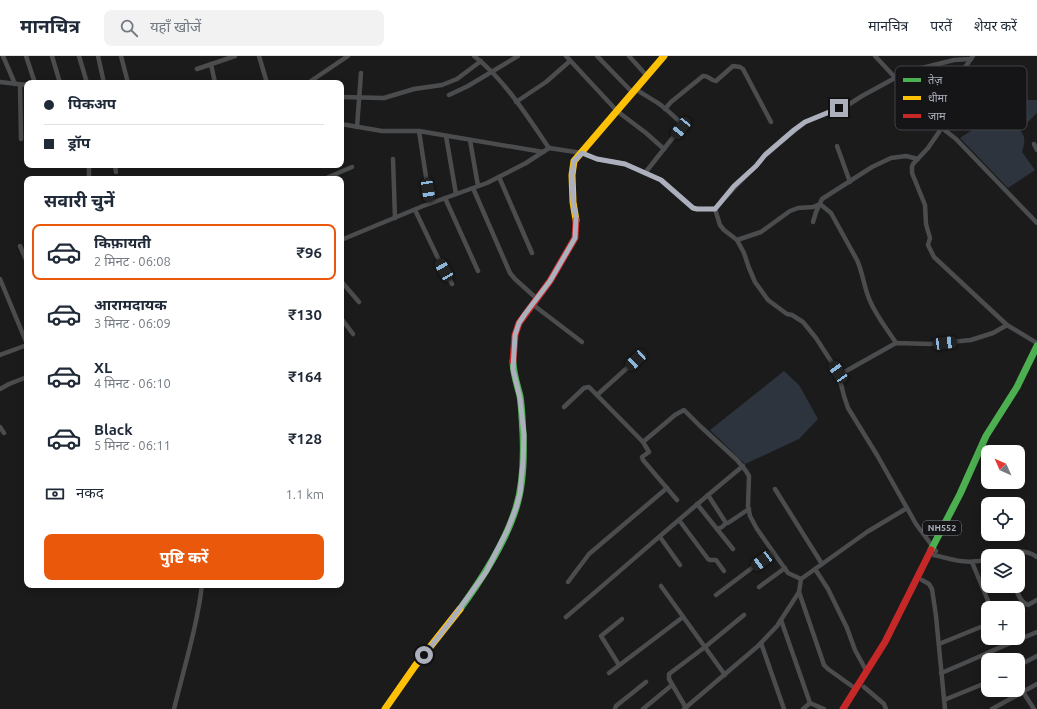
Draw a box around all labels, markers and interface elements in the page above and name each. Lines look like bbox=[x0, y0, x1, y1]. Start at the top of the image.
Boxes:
search box bbox=[104, 10, 384, 46]
text: मानचित्र bbox=[20, 15, 80, 37]
icon: search bbox=[118, 17, 140, 39]
text: यहाँ खोजें bbox=[150, 18, 201, 35]
text: मानचित्र bbox=[868, 18, 908, 34]
text: परतें bbox=[930, 18, 952, 34]
text: शेयर करें bbox=[974, 18, 1017, 34]
legend bbox=[895, 66, 1027, 130]
text: तेज़ bbox=[928, 74, 943, 86]
text: धीमा bbox=[928, 92, 947, 104]
text: पिकअप bbox=[68, 95, 116, 112]
route end bbox=[830, 99, 848, 117]
text: जाम bbox=[928, 110, 946, 122]
car bbox=[669, 115, 693, 141]
text: ड्रॉप bbox=[68, 134, 90, 151]
car bbox=[420, 177, 436, 203]
text: सवारी चुनें bbox=[44, 190, 115, 210]
icon: car bbox=[46, 234, 82, 270]
text: किफ़ायती bbox=[94, 234, 151, 251]
text: ₹96 bbox=[297, 244, 322, 261]
text: 2 मिनट · 06:08 bbox=[94, 254, 171, 268]
car bbox=[433, 257, 455, 283]
icon: car bbox=[46, 296, 82, 332]
text: आरामदायक bbox=[94, 296, 167, 313]
text: ₹130 bbox=[288, 306, 322, 323]
text: 3 मिनट · 06:09 bbox=[94, 316, 171, 330]
car bbox=[932, 336, 958, 350]
car bbox=[623, 347, 649, 373]
icon: car bbox=[46, 358, 82, 394]
text: XL bbox=[94, 359, 112, 376]
car bbox=[826, 359, 850, 385]
text: ₹164 bbox=[288, 368, 322, 385]
text: 4 मिनट · 06:10 bbox=[94, 376, 171, 390]
icon: car bbox=[46, 420, 82, 456]
text: Black bbox=[94, 421, 133, 438]
text: ₹128 bbox=[288, 430, 322, 447]
text: 5 मिनट · 06:11 bbox=[94, 438, 171, 452]
north arrow bbox=[981, 445, 1025, 489]
map controls bbox=[981, 445, 1025, 697]
icon: cash bbox=[44, 483, 66, 505]
text: नकद bbox=[76, 484, 104, 501]
text: 1.1 km bbox=[285, 487, 324, 501]
button: locate bbox=[981, 497, 1025, 541]
road number: NH552 bbox=[923, 521, 961, 535]
button: पुष्टि करें bbox=[44, 534, 324, 580]
car bbox=[749, 549, 775, 573]
button: layers bbox=[981, 549, 1025, 593]
button: + bbox=[981, 601, 1025, 645]
route start bbox=[415, 646, 433, 664]
button: − bbox=[981, 653, 1025, 697]

